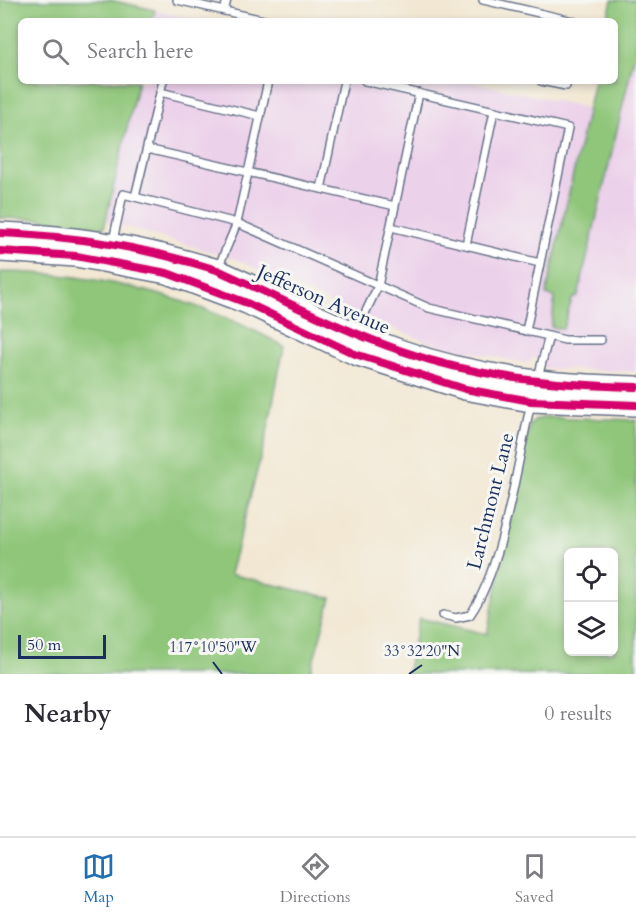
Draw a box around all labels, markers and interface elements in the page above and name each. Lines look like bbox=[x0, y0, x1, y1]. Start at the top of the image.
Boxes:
search box bbox=[18, 18, 618, 84]
icon: search bbox=[39, 35, 72, 68]
text: Search here bbox=[87, 36, 194, 66]
street label: Jefferson Avenue bbox=[250, 257, 395, 341]
street label: Larchmont Lane bbox=[460, 430, 521, 572]
map controls bbox=[564, 548, 618, 656]
button: locate bbox=[564, 548, 618, 602]
button: layers bbox=[564, 602, 618, 656]
scale bar bbox=[18, 632, 106, 660]
text: 50 m bbox=[27, 634, 61, 656]
text: 117°10'50"W bbox=[169, 637, 257, 657]
text: 33°32'20"N bbox=[384, 641, 460, 661]
text: Nearby bbox=[24, 696, 112, 731]
text: 0 results bbox=[544, 700, 612, 727]
tab: Map bbox=[82, 850, 115, 908]
tab: Directions bbox=[280, 850, 350, 908]
tab: Saved bbox=[515, 850, 554, 908]

